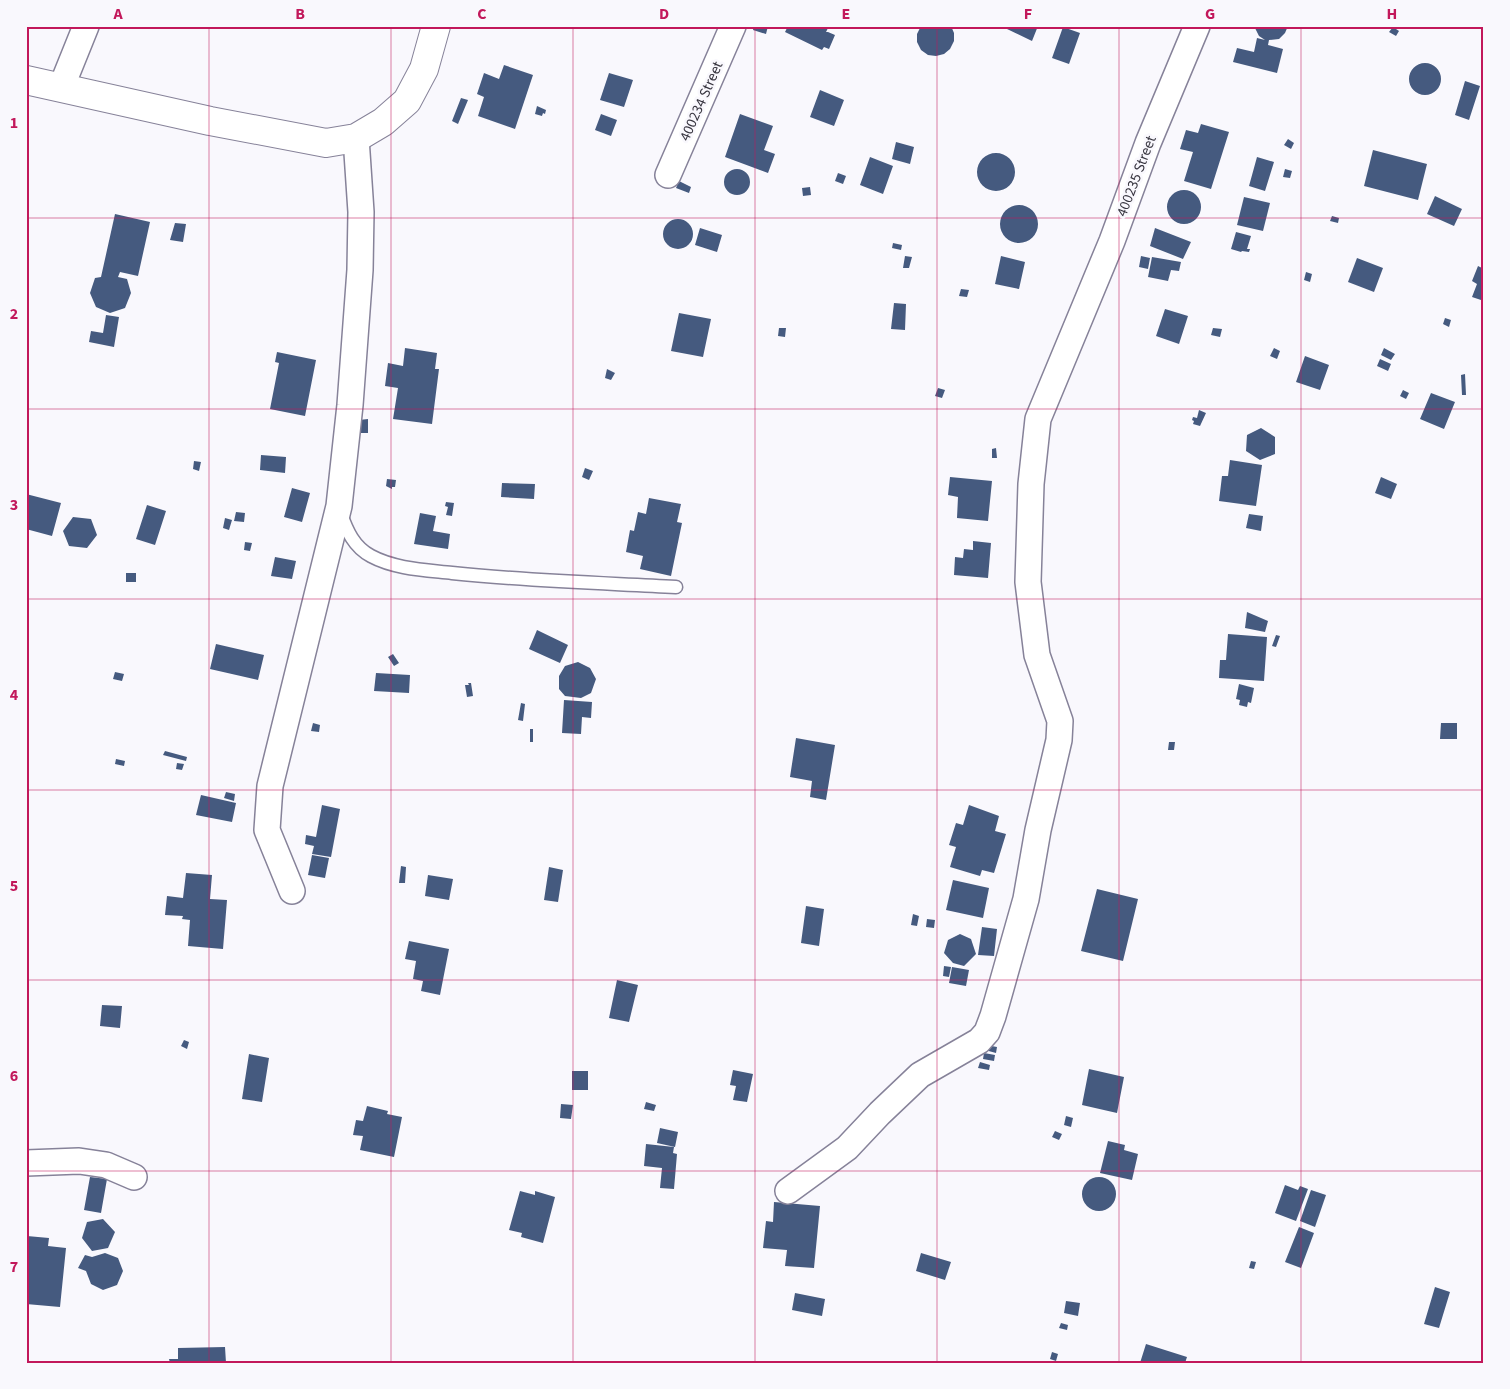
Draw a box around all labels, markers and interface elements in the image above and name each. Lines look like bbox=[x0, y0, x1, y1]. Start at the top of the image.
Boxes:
text: A bbox=[112, 3, 123, 25]
text: B bbox=[295, 3, 305, 25]
text: C bbox=[477, 3, 487, 25]
text: D bbox=[659, 3, 669, 25]
text: E bbox=[842, 3, 850, 25]
text: F bbox=[1024, 3, 1032, 25]
text: G bbox=[1205, 3, 1215, 25]
text: H bbox=[1387, 3, 1397, 25]
street label: 400234 Street bbox=[675, 58, 728, 144]
text: 1 bbox=[10, 112, 18, 134]
street label: 400235 Street bbox=[1111, 133, 1162, 220]
text: 2 bbox=[10, 303, 18, 325]
text: 3 bbox=[10, 494, 18, 516]
text: 4 bbox=[10, 684, 19, 706]
text: 5 bbox=[10, 875, 18, 897]
text: 6 bbox=[10, 1065, 18, 1087]
text: 7 bbox=[10, 1256, 18, 1278]

